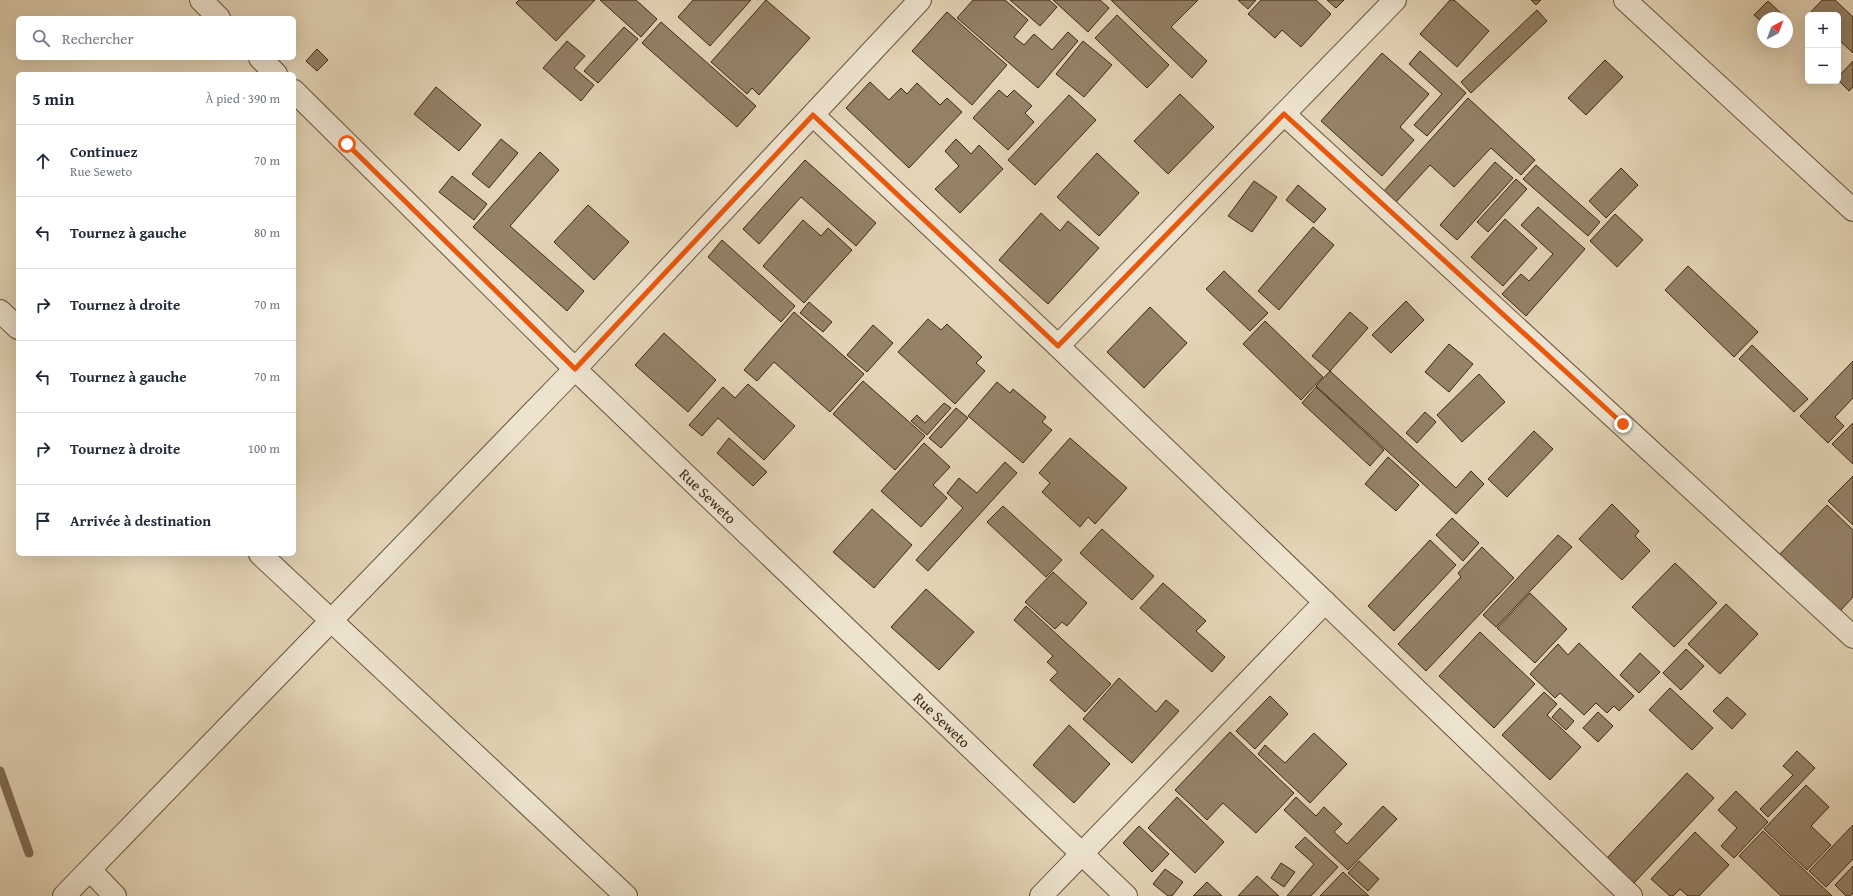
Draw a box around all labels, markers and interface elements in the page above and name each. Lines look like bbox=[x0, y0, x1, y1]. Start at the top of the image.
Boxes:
north arrow bbox=[1757, 12, 1793, 48]
map controls bbox=[1805, 12, 1841, 84]
button: + bbox=[1805, 12, 1841, 48]
search box bbox=[16, 16, 296, 60]
icon: search bbox=[30, 27, 52, 49]
text: Rechercher bbox=[62, 28, 134, 49]
button: − bbox=[1805, 48, 1841, 84]
text: 5 min bbox=[32, 86, 74, 111]
text: À pied · 390 m bbox=[205, 89, 280, 108]
route start bbox=[338, 135, 356, 153]
text: Continuez bbox=[70, 141, 138, 162]
icon: ahead bbox=[32, 150, 54, 172]
text: 70 m bbox=[254, 151, 280, 170]
text: Rue Seweto bbox=[70, 162, 132, 181]
icon: left bbox=[32, 222, 54, 244]
text: Tournez à gauche bbox=[70, 222, 187, 243]
text: 80 m bbox=[254, 223, 280, 242]
icon: right bbox=[32, 294, 54, 316]
text: Tournez à droite bbox=[70, 294, 180, 315]
text: 70 m bbox=[254, 295, 280, 314]
icon: left bbox=[32, 366, 54, 388]
text: Tournez à gauche bbox=[70, 366, 187, 387]
text: 70 m bbox=[254, 367, 280, 386]
route end bbox=[1614, 415, 1632, 433]
icon: right bbox=[32, 438, 54, 460]
text: Tournez à droite bbox=[70, 438, 180, 459]
text: 100 m bbox=[248, 439, 280, 458]
street label: Rue Seweto bbox=[675, 464, 741, 529]
icon: arrive bbox=[32, 510, 54, 532]
text: Arrivée à destination bbox=[70, 510, 211, 531]
street label: Rue Seweto bbox=[909, 688, 975, 753]

